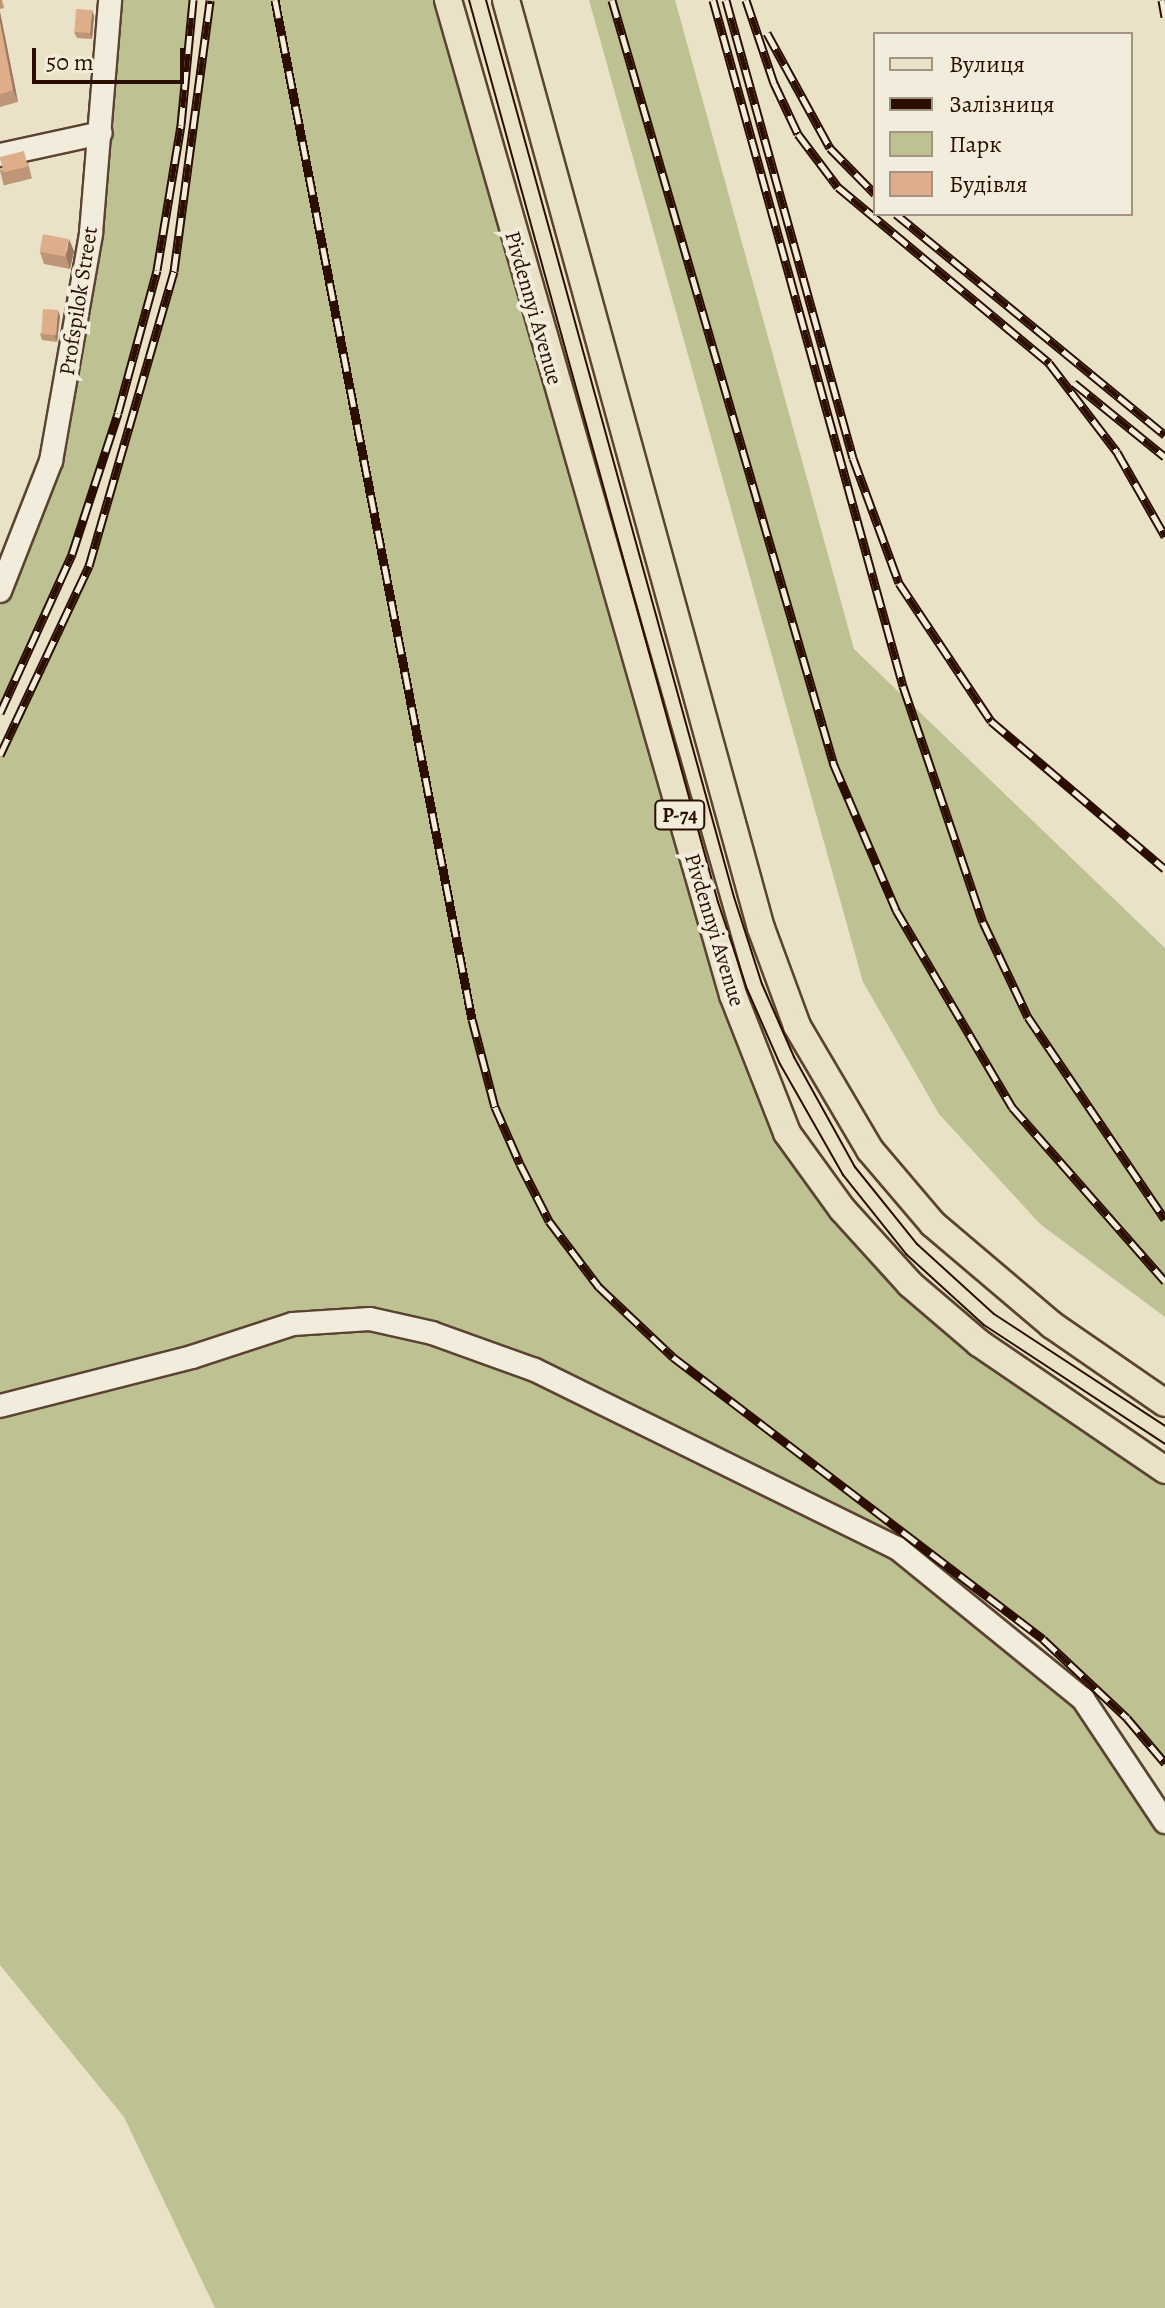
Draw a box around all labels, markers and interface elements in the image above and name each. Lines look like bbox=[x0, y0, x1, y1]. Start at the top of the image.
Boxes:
scale bar bbox=[36, 32, 188, 82]
legend bbox=[873, 32, 1133, 216]
text: 50 m bbox=[46, 46, 94, 78]
text: Вулиця bbox=[949, 48, 1025, 80]
text: Залізниця bbox=[949, 88, 1055, 120]
text: Парк bbox=[949, 128, 1002, 160]
text: Будівля bbox=[949, 168, 1028, 200]
street label: Profspilok Street bbox=[54, 225, 104, 377]
street label: Pivdennyi Avenue bbox=[498, 228, 568, 388]
road number: Р-74 bbox=[654, 799, 706, 831]
street label: Pivdennyi Avenue bbox=[678, 850, 750, 1010]

